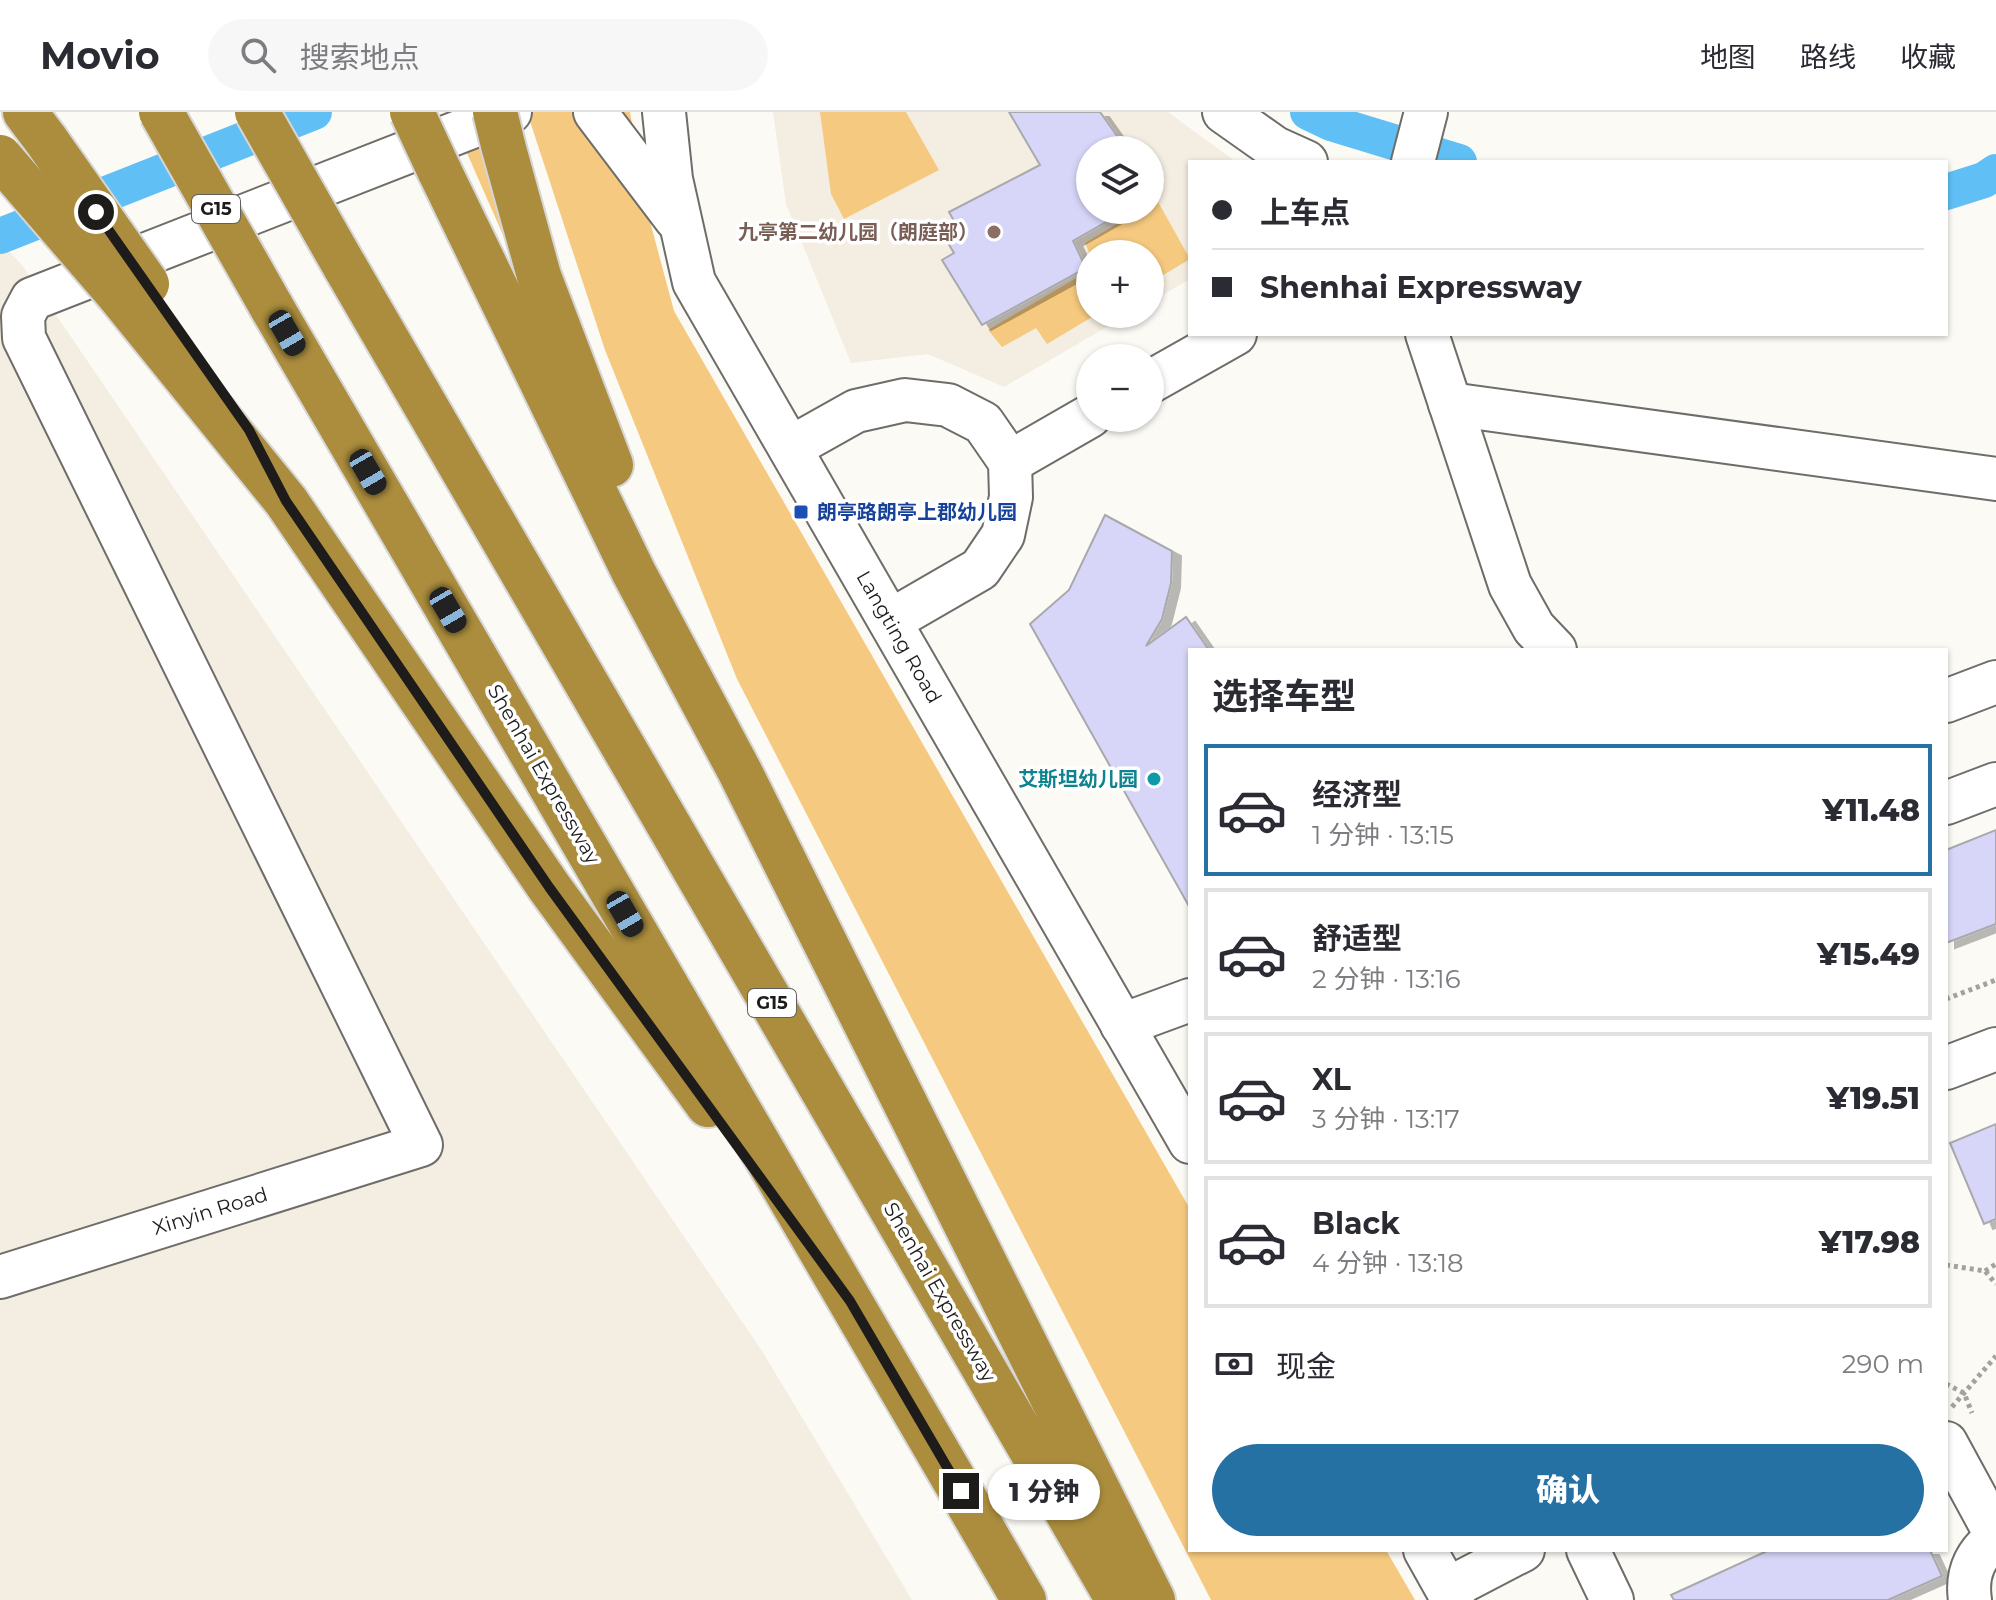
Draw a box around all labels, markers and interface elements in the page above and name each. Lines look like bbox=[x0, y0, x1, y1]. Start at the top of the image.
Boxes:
search box bbox=[208, 19, 768, 91]
text: Movio bbox=[40, 32, 160, 79]
icon: search bbox=[236, 33, 280, 77]
text: 搜索地点 bbox=[300, 39, 420, 76]
text: 地图 bbox=[1700, 40, 1756, 74]
text: 路线 bbox=[1800, 40, 1856, 74]
text: 收藏 bbox=[1900, 40, 1956, 74]
map controls bbox=[1076, 136, 1164, 432]
button: layers bbox=[1076, 136, 1164, 224]
route start bbox=[78, 194, 114, 230]
text: 上车点 bbox=[1260, 194, 1350, 231]
road number: G15 bbox=[192, 195, 240, 223]
place label: 九亭第二幼儿园（朗庭部） bbox=[738, 220, 978, 244]
marker: 九亭第二幼儿园（朗庭部） bbox=[985, 223, 1003, 241]
button: + bbox=[1076, 240, 1164, 328]
text: Shenhai Expressway bbox=[1260, 269, 1582, 306]
car bbox=[265, 306, 309, 360]
button: − bbox=[1076, 344, 1164, 432]
car bbox=[346, 445, 390, 499]
place label: 朗亭路朗亭上郡幼儿园 bbox=[817, 500, 1017, 524]
marker: 朗亭路朗亭上郡幼儿园 bbox=[792, 503, 810, 521]
street label: Langting Road bbox=[851, 566, 947, 708]
car bbox=[426, 583, 470, 637]
text: 选择车型 bbox=[1212, 674, 1356, 718]
street label: Shenhai Expressway bbox=[483, 680, 605, 868]
place label: 艾斯坦幼儿园 bbox=[1018, 767, 1138, 791]
marker: 艾斯坦幼儿园 bbox=[1145, 770, 1163, 788]
icon: car bbox=[1216, 774, 1288, 846]
text: 经济型 bbox=[1312, 776, 1402, 813]
text: ¥11.48 bbox=[1822, 792, 1920, 829]
text: 1 分钟 · 13:15 bbox=[1312, 819, 1454, 851]
car bbox=[603, 887, 647, 941]
icon: car bbox=[1216, 918, 1288, 990]
text: 舒适型 bbox=[1312, 920, 1402, 957]
text: ¥15.49 bbox=[1817, 936, 1920, 973]
text: 2 分钟 · 13:16 bbox=[1312, 963, 1461, 995]
road number: G15 bbox=[748, 989, 796, 1017]
text: XL bbox=[1312, 1061, 1351, 1098]
icon: car bbox=[1216, 1062, 1288, 1134]
text: ¥19.51 bbox=[1826, 1080, 1920, 1117]
text: 3 分钟 · 13:17 bbox=[1312, 1103, 1460, 1135]
street label: Xinyin Road bbox=[150, 1182, 270, 1240]
street label: Shenhai Expressway bbox=[879, 1198, 1001, 1386]
text: Black bbox=[1312, 1205, 1400, 1242]
icon: car bbox=[1216, 1206, 1288, 1278]
text: ¥17.98 bbox=[1819, 1224, 1920, 1261]
text: 4 分钟 · 13:18 bbox=[1312, 1247, 1464, 1279]
icon: cash bbox=[1212, 1342, 1256, 1386]
text: 现金 bbox=[1276, 1348, 1336, 1385]
text: 290 m bbox=[1842, 1348, 1924, 1380]
button: 确认 bbox=[1212, 1444, 1924, 1536]
callout: 1 分钟 bbox=[989, 1463, 1101, 1519]
route end bbox=[943, 1473, 979, 1509]
text: 1 分钟 bbox=[1009, 1476, 1079, 1508]

